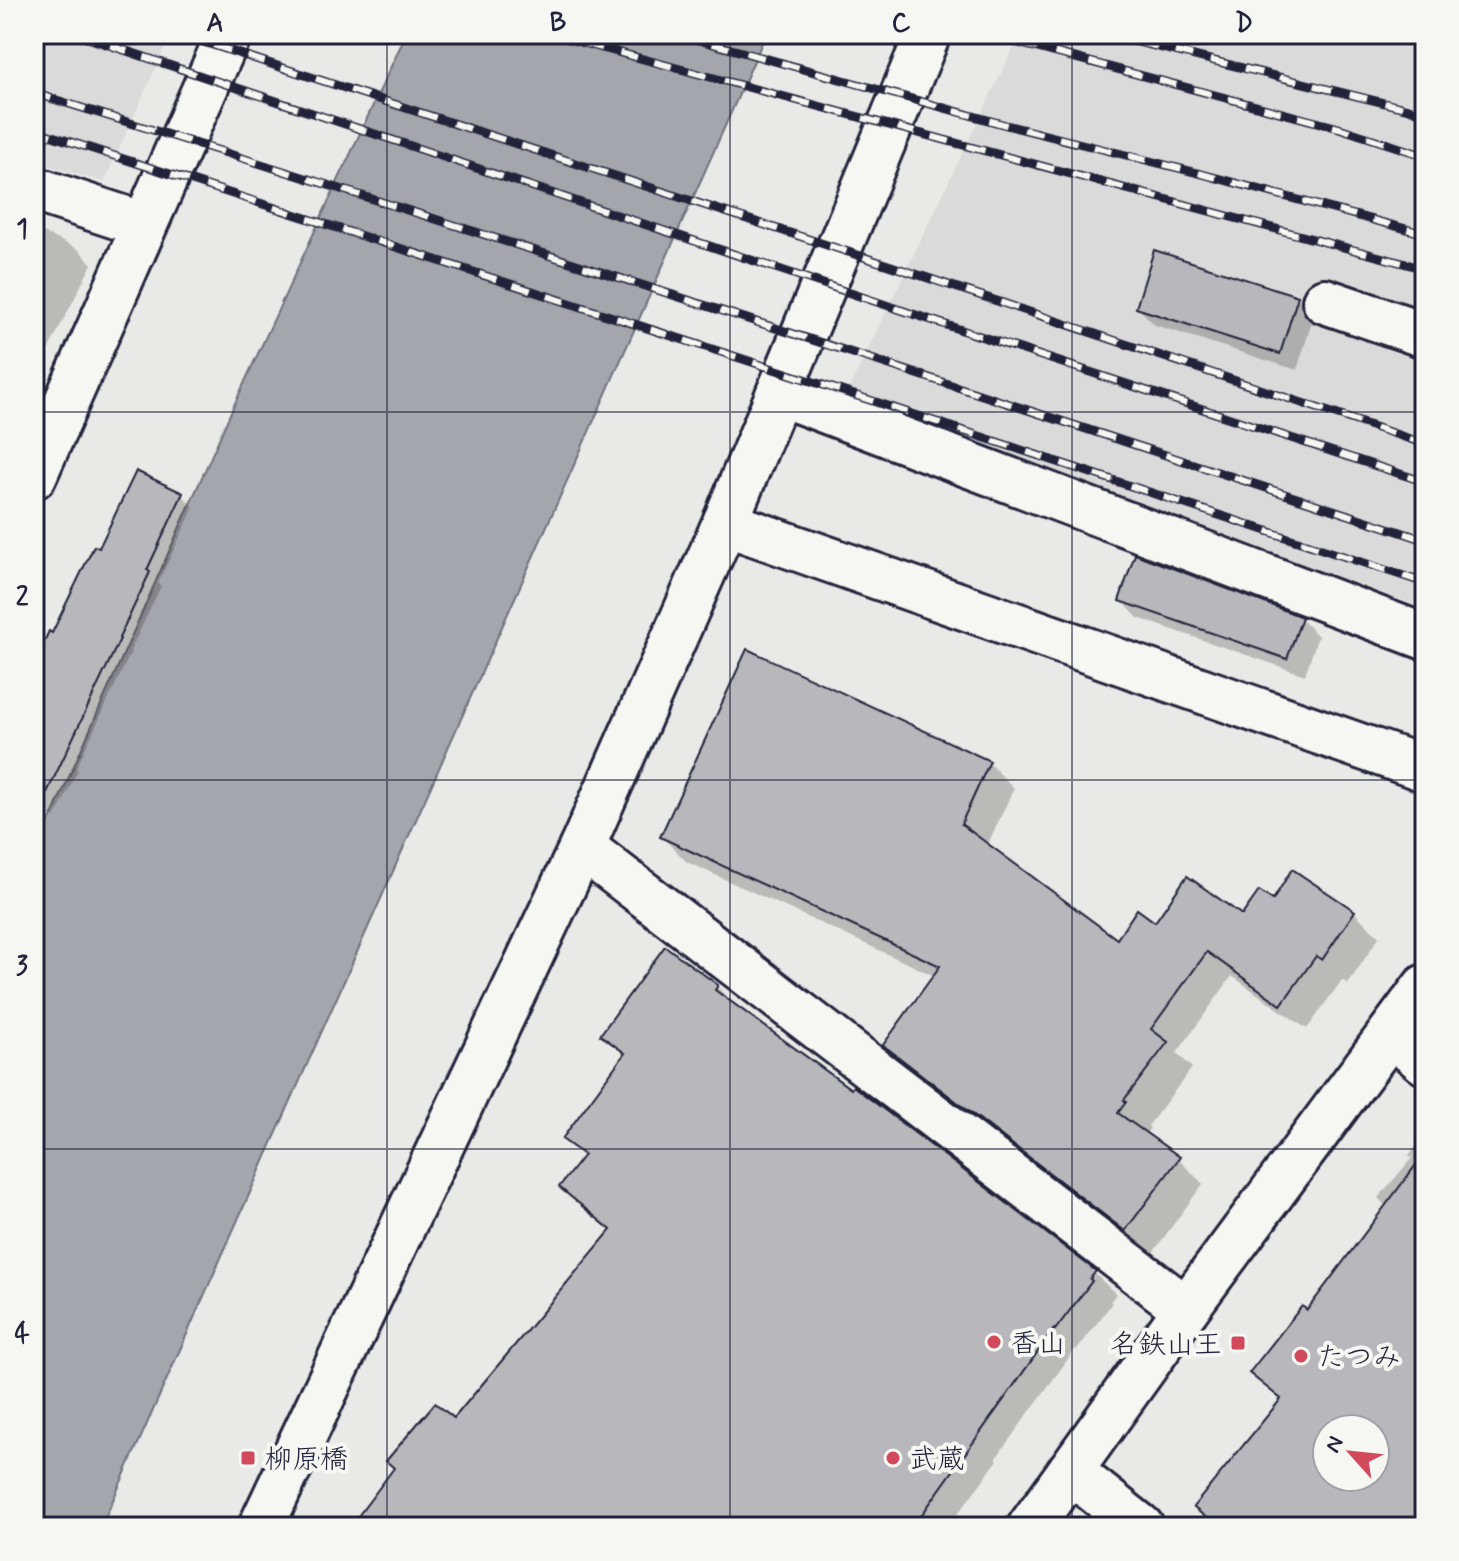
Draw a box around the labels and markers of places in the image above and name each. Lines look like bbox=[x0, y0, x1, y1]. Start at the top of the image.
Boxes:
place label: 香山 bbox=[1010, 1326, 1066, 1363]
place label: 名鉄山王 bbox=[1110, 1327, 1222, 1364]
marker: 香山 bbox=[985, 1333, 1003, 1351]
marker: 名鉄山王 bbox=[1229, 1334, 1247, 1352]
place label: たつみ bbox=[1317, 1340, 1401, 1377]
marker: たつみ bbox=[1292, 1347, 1310, 1365]
place label: 柳原橋 bbox=[264, 1442, 348, 1479]
place label: 武蔵 bbox=[909, 1442, 965, 1479]
marker: 柳原橋 bbox=[239, 1449, 257, 1467]
marker: 武蔵 bbox=[884, 1449, 902, 1467]

